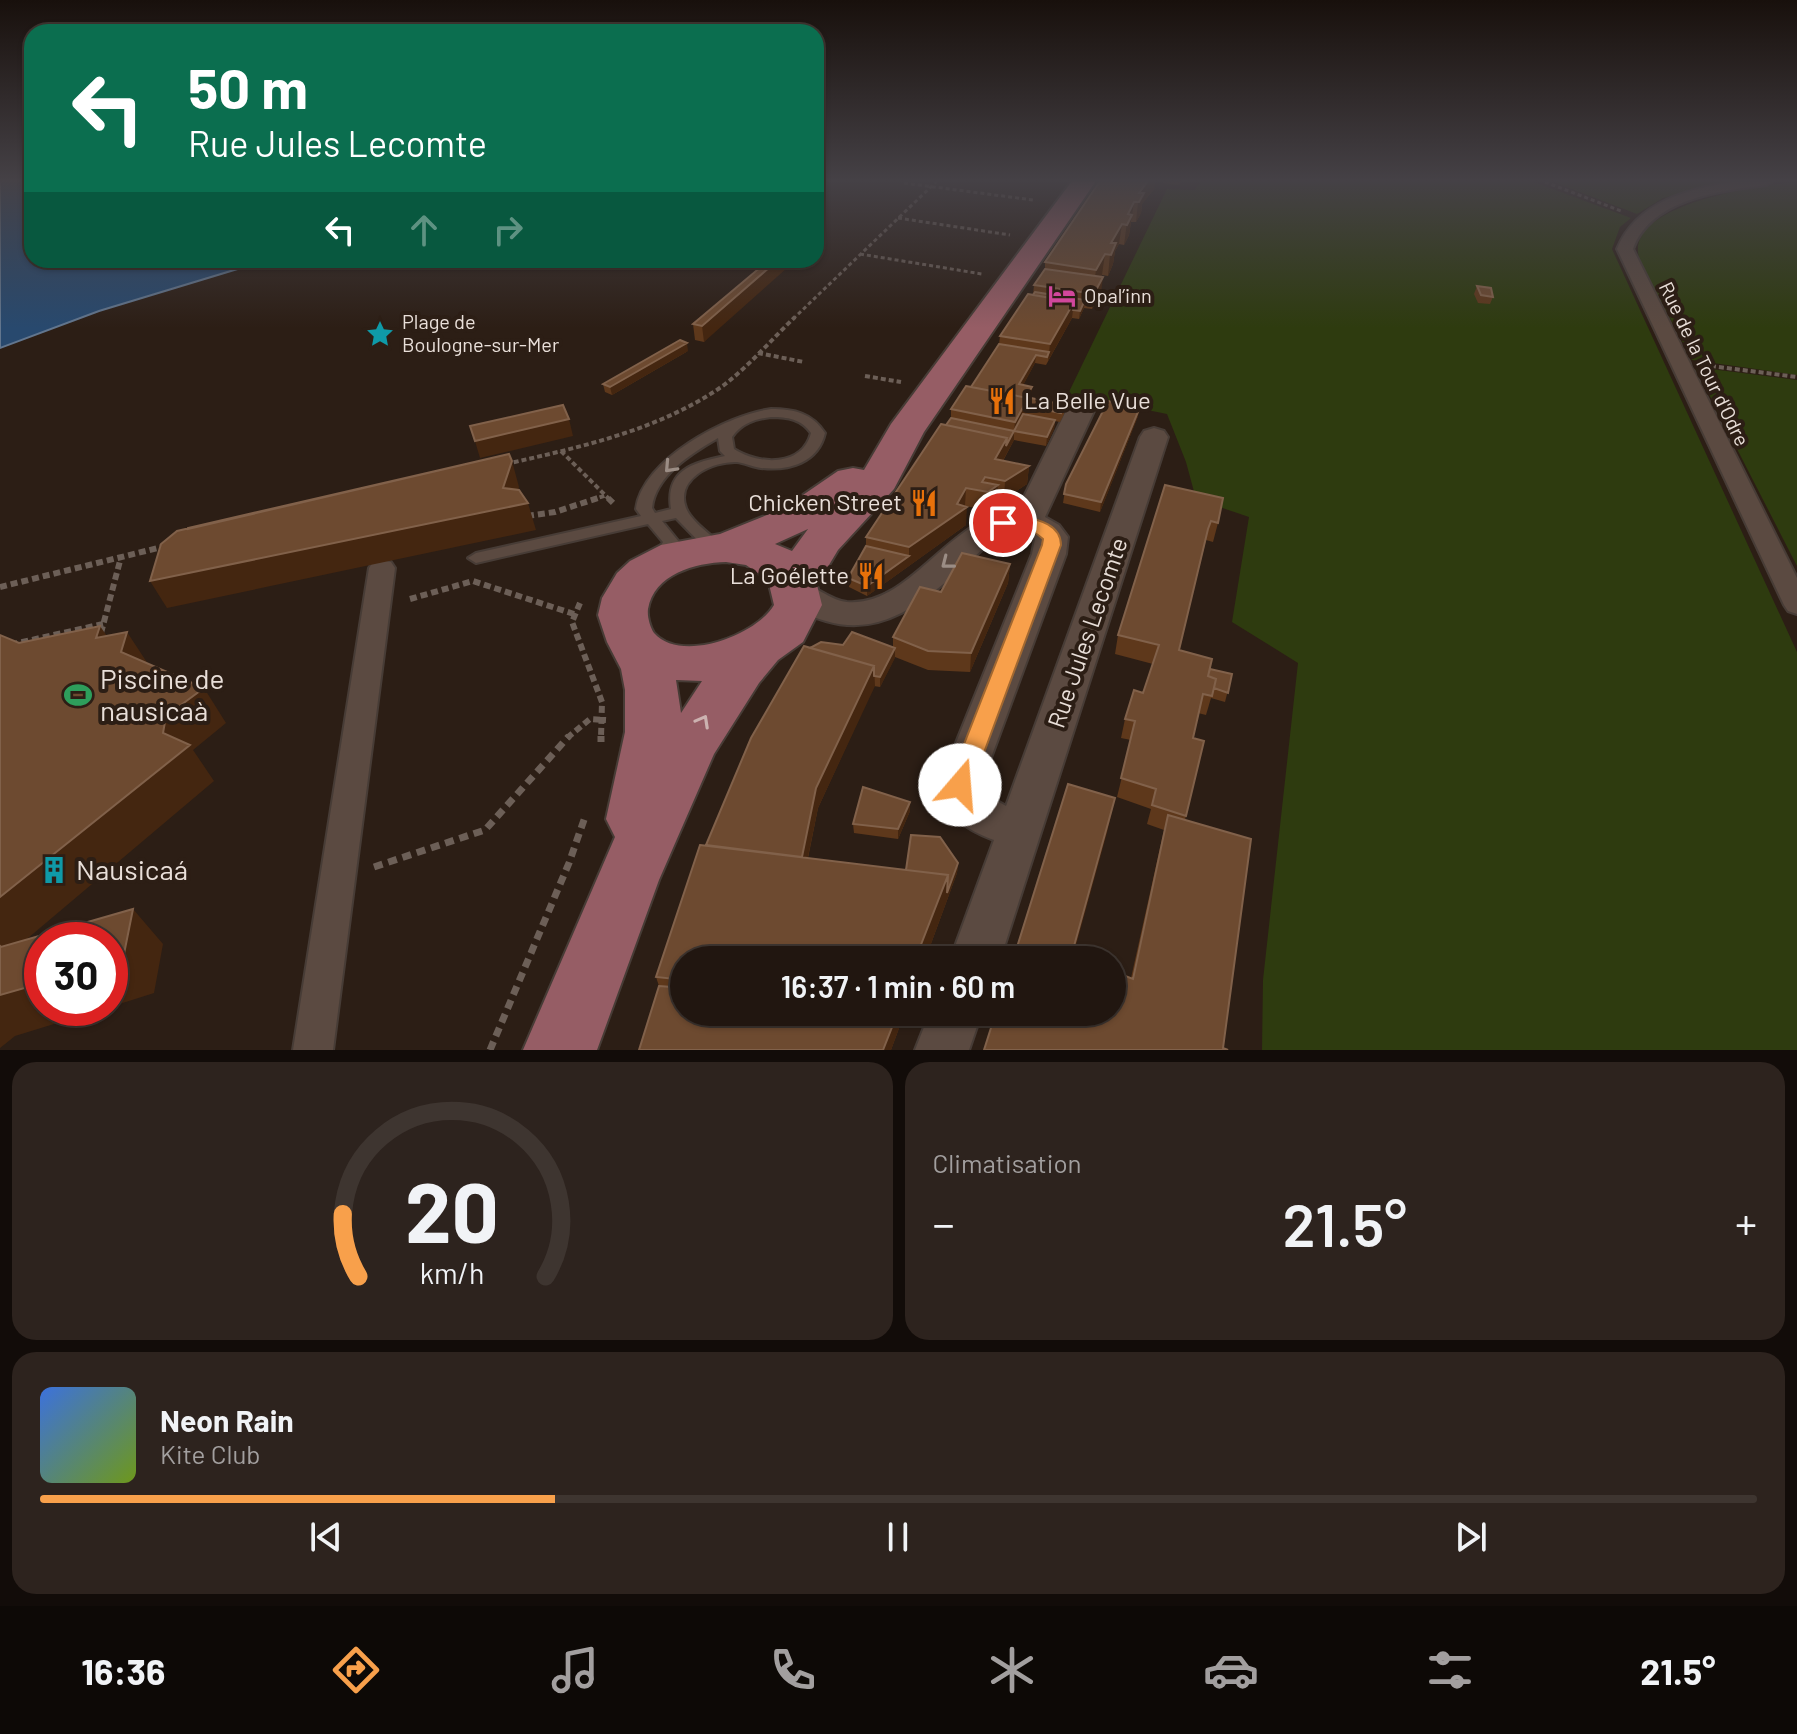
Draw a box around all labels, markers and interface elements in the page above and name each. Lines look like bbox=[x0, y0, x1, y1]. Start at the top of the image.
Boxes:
text: 50 m bbox=[188, 53, 308, 120]
icon: left bbox=[56, 56, 160, 160]
text: Rue Jules Lecomte bbox=[188, 121, 487, 164]
icon: left bbox=[318, 208, 362, 252]
icon: ahead bbox=[402, 208, 446, 252]
icon: right bbox=[486, 208, 530, 252]
street label: Rue de la Tour d'Odre bbox=[1655, 278, 1755, 450]
hotel icon: Opal’inn bbox=[1047, 281, 1077, 311]
place label: Opal’inn bbox=[1084, 283, 1152, 307]
place label: Plage de Boulogne-sur-Mer bbox=[402, 309, 559, 356]
place icon: Plage de Boulogne-sur-Mer bbox=[365, 319, 395, 349]
place label: La Belle Vue bbox=[1024, 385, 1151, 414]
restaurant icon: La Belle Vue bbox=[987, 386, 1017, 416]
one-way arrow bbox=[665, 458, 679, 473]
place label: Chicken Street bbox=[748, 487, 902, 516]
restaurant icon: Chicken Street bbox=[909, 488, 939, 518]
pin bbox=[969, 489, 1037, 557]
icon: arrive bbox=[981, 501, 1025, 545]
street label: Rue Jules Lecomte bbox=[1040, 534, 1133, 731]
one-way arrow bbox=[941, 554, 956, 568]
place label: La Goélette bbox=[730, 560, 849, 589]
restaurant icon: La Goélette bbox=[856, 561, 886, 591]
place label: Piscine de nausicaà bbox=[100, 661, 225, 727]
sports icon: Piscine de nausicaà bbox=[63, 680, 93, 710]
one-way arrow bbox=[693, 715, 708, 729]
position arrow bbox=[918, 743, 1002, 827]
place label: Nausicaá bbox=[76, 852, 188, 886]
building icon: Nausicaá bbox=[39, 855, 69, 885]
speed limit sign: 30 bbox=[24, 922, 128, 1026]
text: 16:37 · 1 min · 60 m bbox=[781, 968, 1015, 1004]
text: Climatisation bbox=[933, 1147, 1082, 1178]
text: 20 bbox=[405, 1160, 499, 1260]
text: 21.5° bbox=[1282, 1187, 1407, 1259]
text: − bbox=[933, 1196, 955, 1249]
text: + bbox=[1735, 1196, 1757, 1249]
text: km/h bbox=[420, 1255, 485, 1290]
text: Neon Rain bbox=[160, 1402, 294, 1438]
text: Kite Club bbox=[160, 1438, 261, 1469]
icon: previous bbox=[304, 1515, 348, 1559]
icon: pause bbox=[876, 1515, 920, 1559]
icon: next bbox=[1449, 1515, 1493, 1559]
icon: directions bbox=[328, 1642, 384, 1698]
icon: music bbox=[547, 1642, 603, 1698]
icon: phone bbox=[765, 1642, 821, 1698]
icon: climate bbox=[984, 1642, 1040, 1698]
icon: car bbox=[1203, 1642, 1259, 1698]
icon: filters bbox=[1422, 1642, 1478, 1698]
text: 16:36 bbox=[81, 1649, 165, 1692]
text: 21.5° bbox=[1640, 1649, 1716, 1692]

